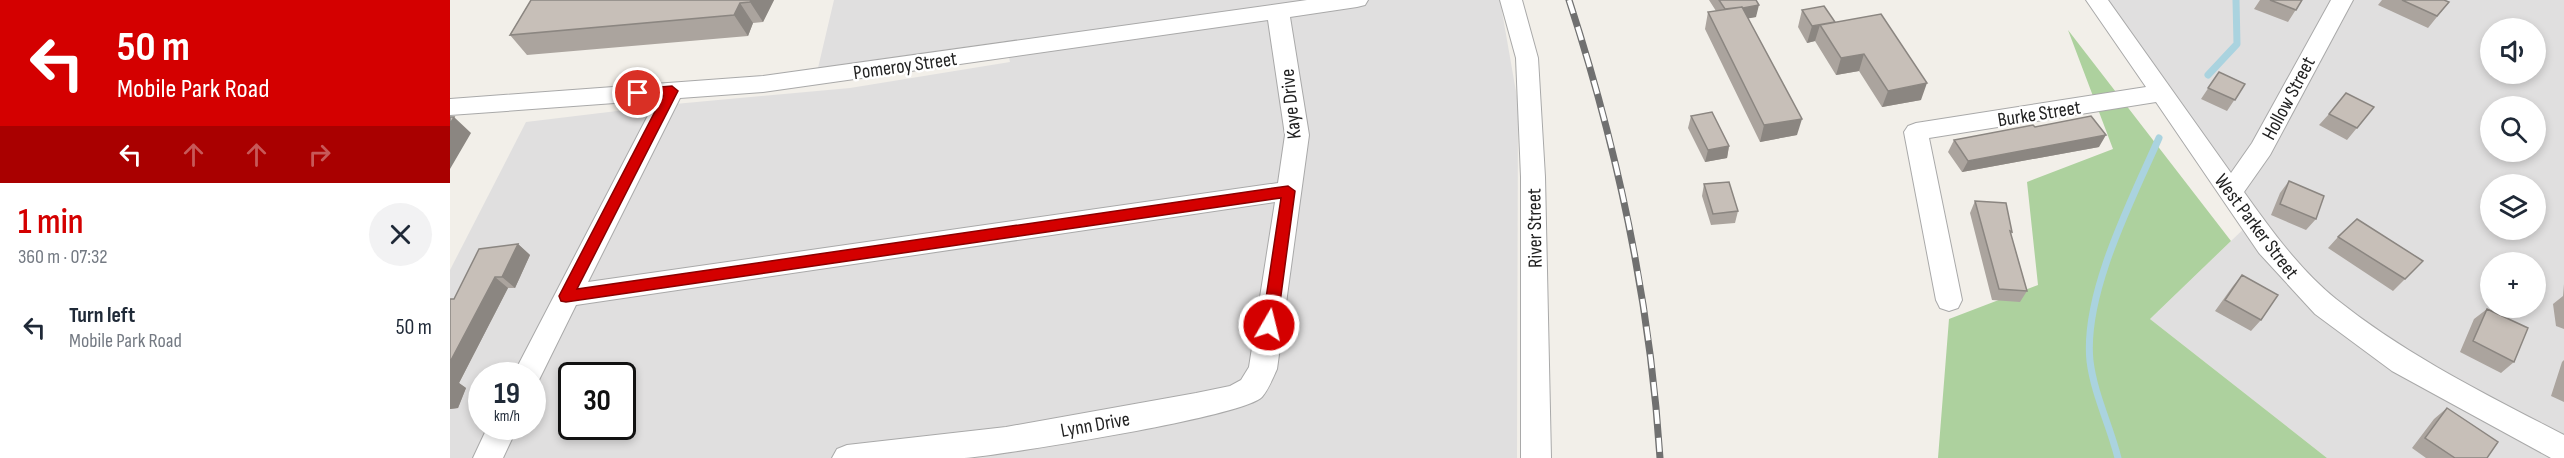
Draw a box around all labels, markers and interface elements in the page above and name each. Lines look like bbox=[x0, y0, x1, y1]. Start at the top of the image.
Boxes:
map controls bbox=[2480, 18, 2546, 318]
button: sound bbox=[2480, 18, 2546, 84]
text: 50 m bbox=[117, 22, 190, 73]
icon: left bbox=[18, 24, 96, 102]
street label: Pomeroy Street bbox=[852, 47, 958, 85]
street label: Hollow Street bbox=[2257, 53, 2321, 144]
pin bbox=[612, 67, 663, 118]
street label: Kaye Drive bbox=[1275, 68, 1307, 140]
text: Mobile Park Road bbox=[117, 73, 269, 105]
icon: arrive bbox=[621, 76, 654, 109]
street label: Burke Street bbox=[1996, 96, 2082, 132]
button: search bbox=[2480, 96, 2546, 162]
icon: left bbox=[114, 138, 147, 171]
icon: ahead bbox=[177, 138, 210, 171]
icon: ahead bbox=[240, 138, 273, 171]
icon: right bbox=[303, 138, 336, 171]
street label: West Parker Street bbox=[2209, 169, 2303, 284]
button: layers bbox=[2480, 174, 2546, 240]
street label: River Street bbox=[1522, 188, 1548, 268]
text: 1 min bbox=[18, 201, 83, 244]
button: close bbox=[369, 203, 432, 266]
text: 360 m · 07:32 bbox=[18, 245, 108, 269]
button: + bbox=[2480, 252, 2546, 318]
position arrow bbox=[1237, 293, 1301, 357]
text: Turn left bbox=[69, 302, 135, 329]
icon: left bbox=[18, 311, 51, 344]
text: 50 m bbox=[396, 314, 432, 341]
text: Mobile Park Road bbox=[69, 329, 182, 353]
speed limit sign: 30 bbox=[558, 362, 636, 440]
text: 19 bbox=[494, 376, 520, 412]
text: km/h bbox=[494, 407, 520, 426]
street label: Lynn Drive bbox=[1059, 407, 1132, 443]

